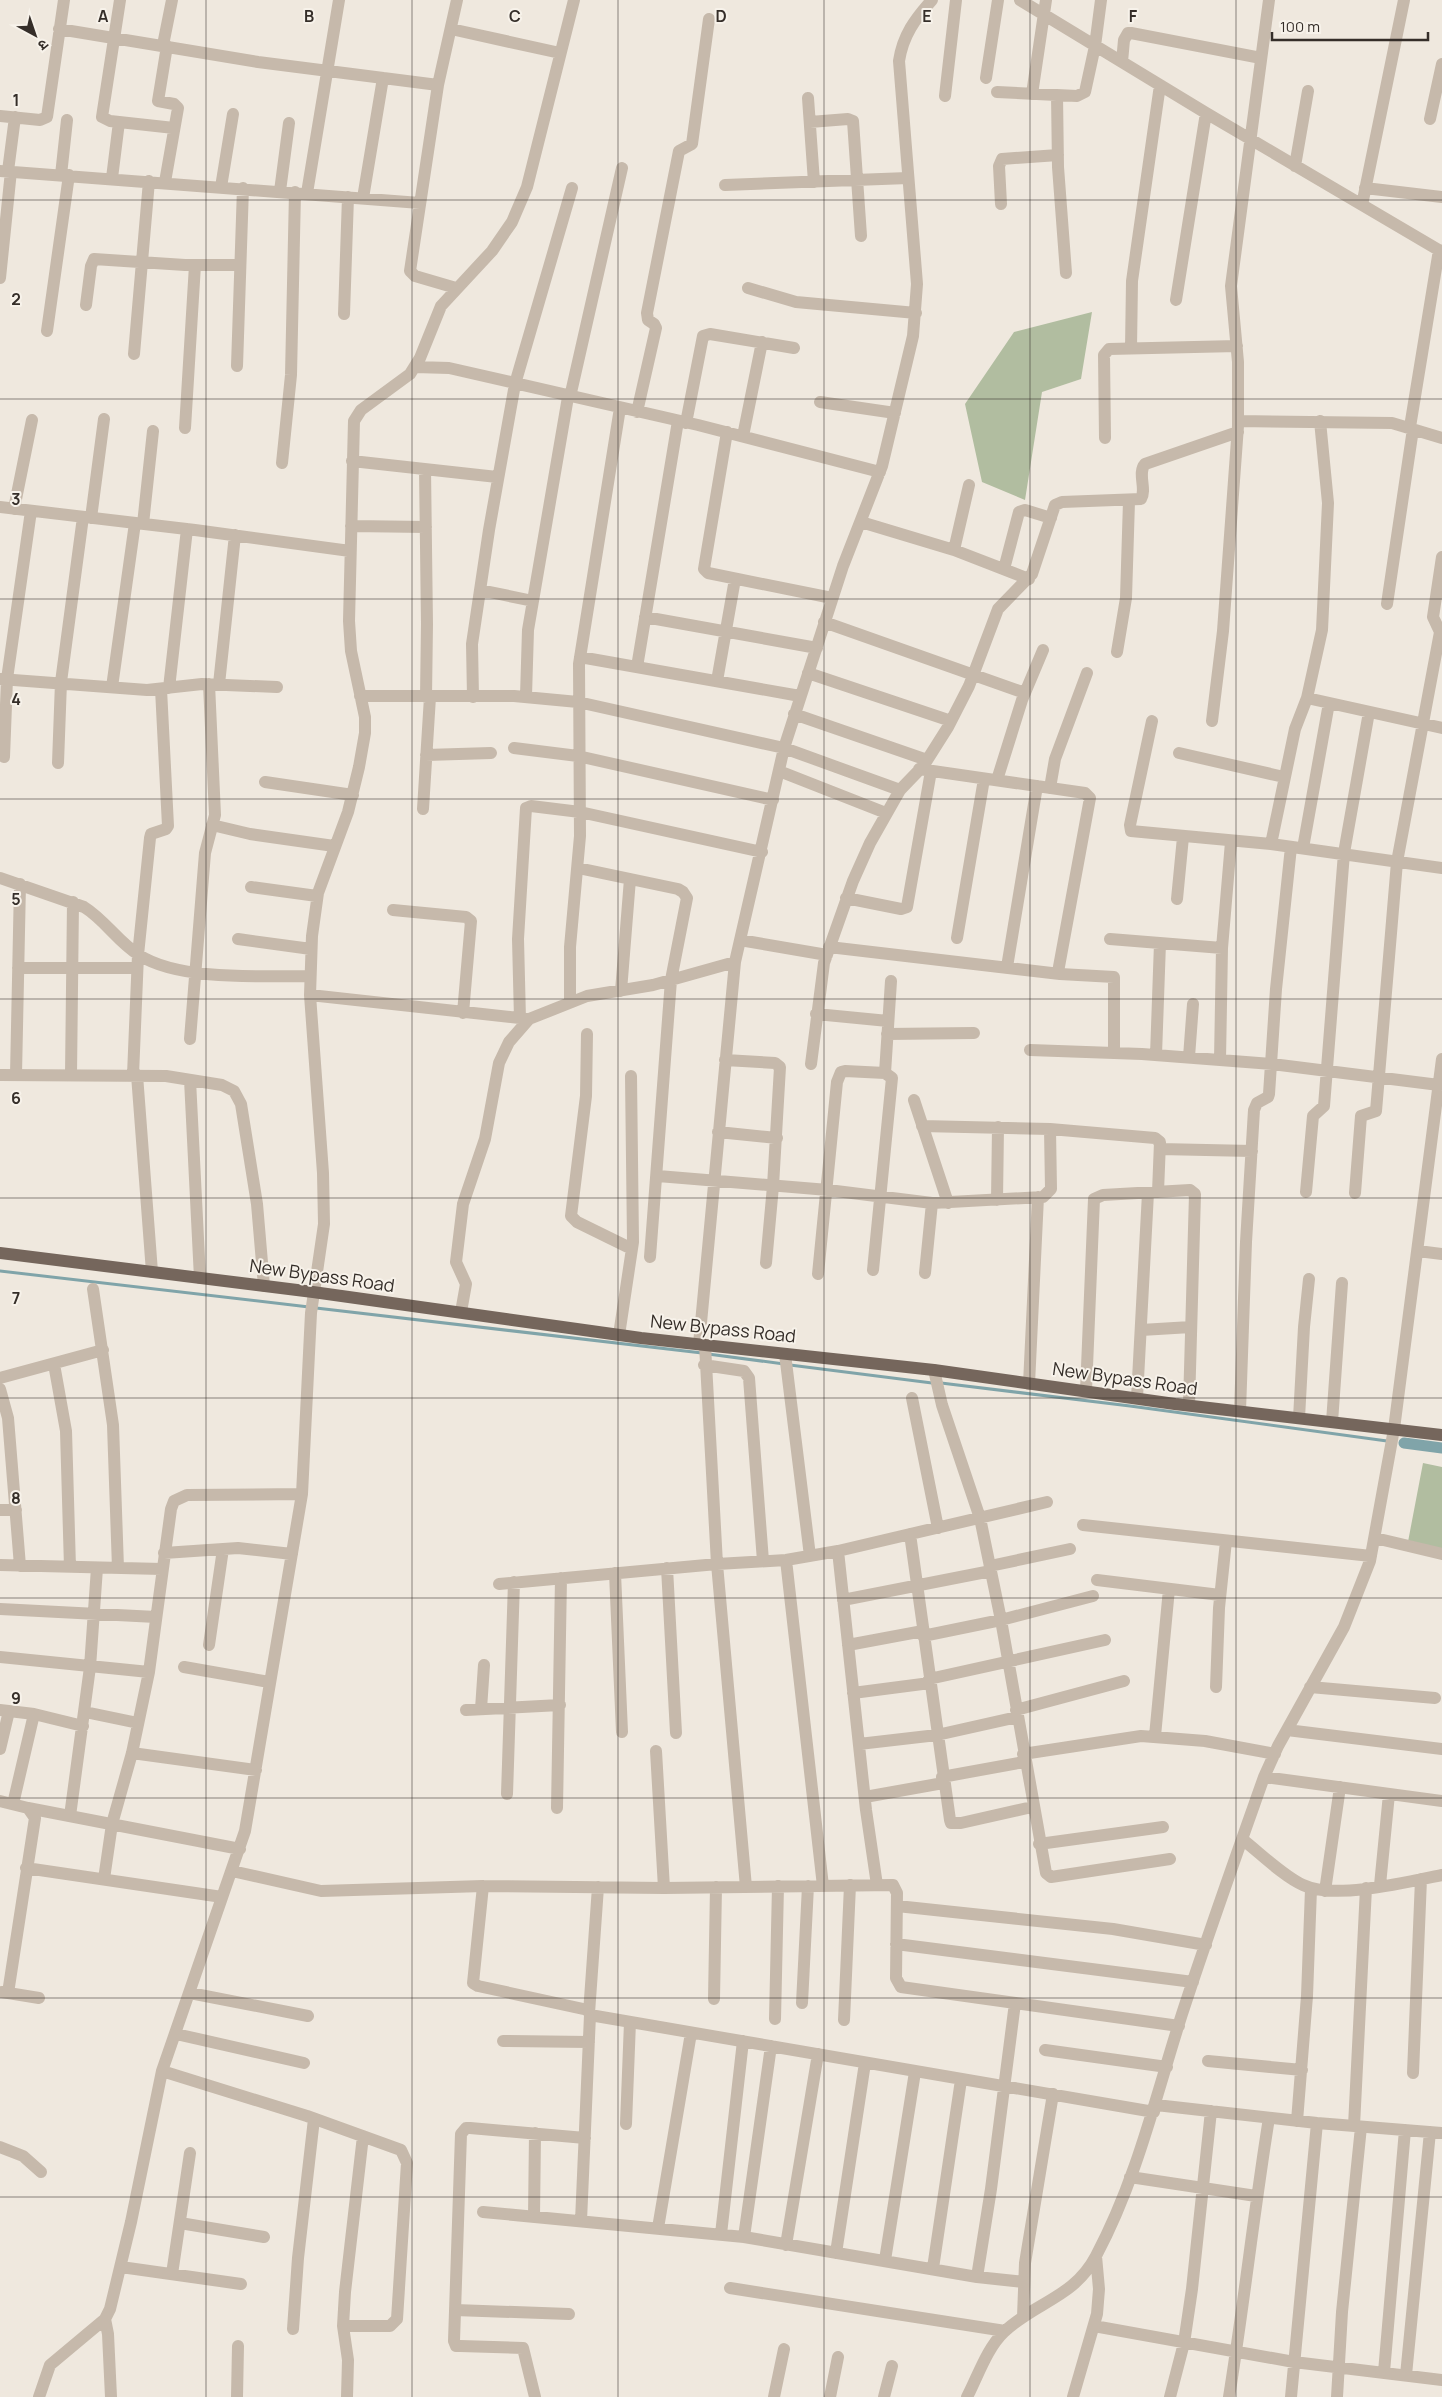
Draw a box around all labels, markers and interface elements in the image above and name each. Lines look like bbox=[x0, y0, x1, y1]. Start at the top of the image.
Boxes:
text: A bbox=[98, 5, 109, 27]
text: B bbox=[304, 5, 314, 27]
text: C bbox=[509, 5, 521, 27]
text: D bbox=[715, 5, 727, 27]
text: E bbox=[922, 5, 932, 27]
text: F bbox=[1129, 5, 1138, 27]
north arrow bbox=[10, 10, 60, 60]
scale bar bbox=[1272, 10, 1428, 42]
text: 100 m bbox=[1280, 16, 1320, 37]
text: उ bbox=[34, 35, 53, 56]
text: 1 bbox=[12, 89, 20, 111]
text: 2 bbox=[11, 288, 21, 310]
text: 3 bbox=[11, 488, 21, 510]
text: 4 bbox=[11, 688, 21, 710]
text: 5 bbox=[11, 888, 21, 910]
text: 6 bbox=[11, 1087, 21, 1109]
street label: New Bypass Road bbox=[248, 1253, 396, 1297]
text: 7 bbox=[12, 1287, 20, 1309]
street label: New Bypass Road bbox=[649, 1308, 797, 1348]
street label: New Bypass Road bbox=[1051, 1356, 1199, 1400]
text: 8 bbox=[11, 1487, 21, 1509]
text: 9 bbox=[11, 1687, 21, 1709]

